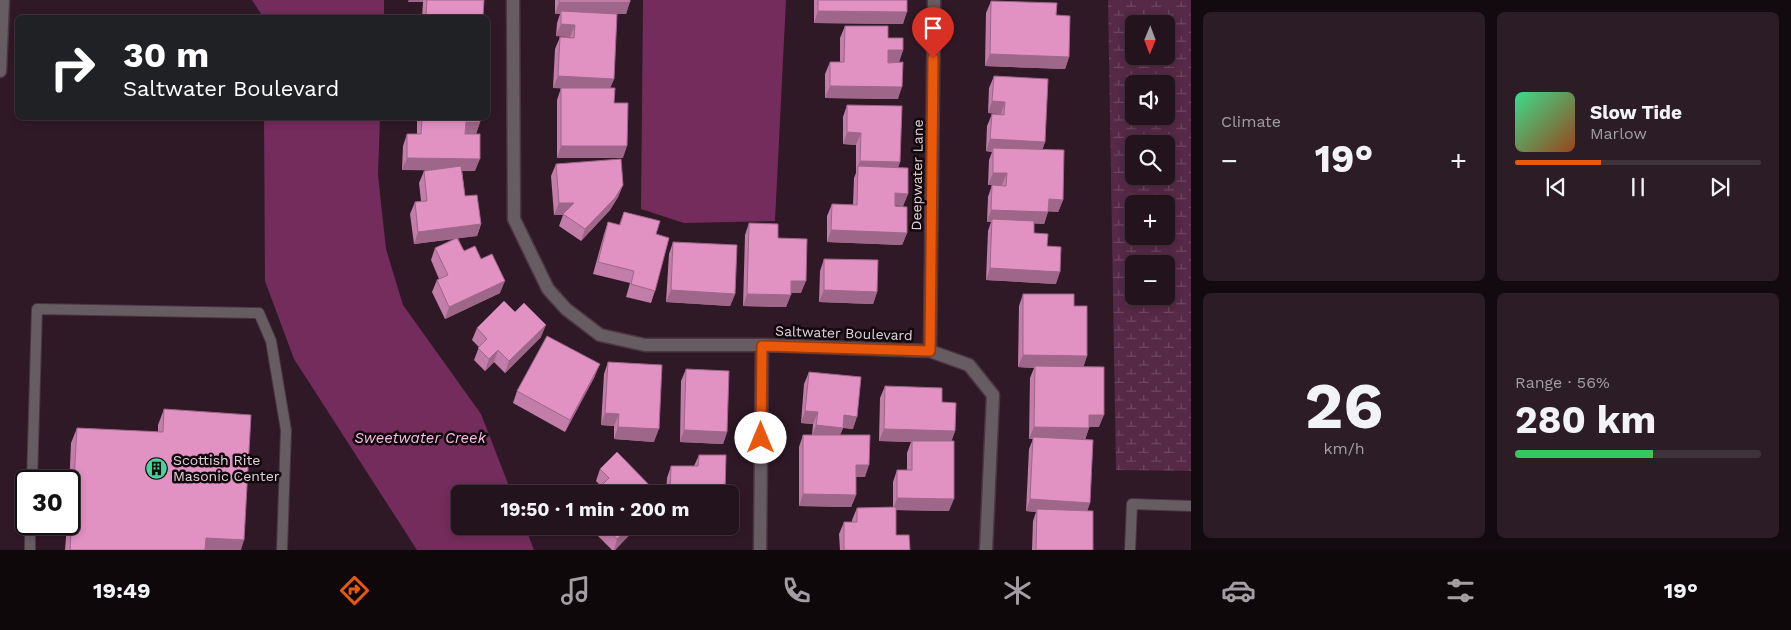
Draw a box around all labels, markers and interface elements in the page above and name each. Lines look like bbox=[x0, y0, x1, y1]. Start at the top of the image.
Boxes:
pin bbox=[912, 7, 954, 58]
icon: arrive bbox=[919, 14, 947, 42]
north arrow bbox=[1125, 15, 1175, 65]
map controls bbox=[1125, 15, 1175, 305]
text: 30 m bbox=[123, 34, 209, 76]
icon: right bbox=[40, 35, 105, 100]
button: sound bbox=[1125, 75, 1175, 125]
text: Saltwater Boulevard bbox=[123, 76, 339, 101]
text: Slow Tide bbox=[1590, 101, 1682, 124]
text: Climate bbox=[1221, 112, 1281, 131]
street label: Deepwater Lane bbox=[908, 119, 926, 231]
text: Marlow bbox=[1590, 124, 1647, 143]
button: search bbox=[1125, 135, 1175, 185]
text: 19° bbox=[1315, 137, 1373, 181]
text: − bbox=[1221, 144, 1238, 177]
text: + bbox=[1450, 144, 1467, 177]
icon: previous bbox=[1542, 173, 1570, 201]
icon: pause bbox=[1624, 173, 1652, 201]
icon: next bbox=[1706, 173, 1734, 201]
button: + bbox=[1125, 195, 1175, 245]
button: − bbox=[1125, 255, 1175, 305]
street label: Saltwater Boulevard bbox=[775, 323, 913, 343]
text: 26 bbox=[1305, 368, 1383, 444]
text: Range · 56% bbox=[1515, 373, 1610, 392]
text: 280 km bbox=[1515, 398, 1656, 442]
position arrow bbox=[734, 411, 786, 463]
water label: Sweetwater Creek bbox=[354, 429, 487, 447]
text: km/h bbox=[1323, 439, 1365, 458]
place label: Scottish Rite Masonic Center bbox=[173, 452, 280, 484]
building icon: Scottish Rite Masonic Center bbox=[145, 456, 169, 480]
speed limit sign: 30 bbox=[15, 470, 80, 535]
text: 19:50 · 1 min · 200 m bbox=[501, 498, 689, 521]
icon: directions bbox=[337, 573, 372, 608]
icon: music bbox=[558, 573, 593, 608]
icon: phone bbox=[779, 573, 814, 608]
icon: climate bbox=[1000, 573, 1035, 608]
icon: car bbox=[1221, 573, 1256, 608]
icon: filters bbox=[1443, 573, 1478, 608]
text: 19:49 bbox=[93, 578, 151, 603]
text: 19° bbox=[1664, 578, 1698, 603]

